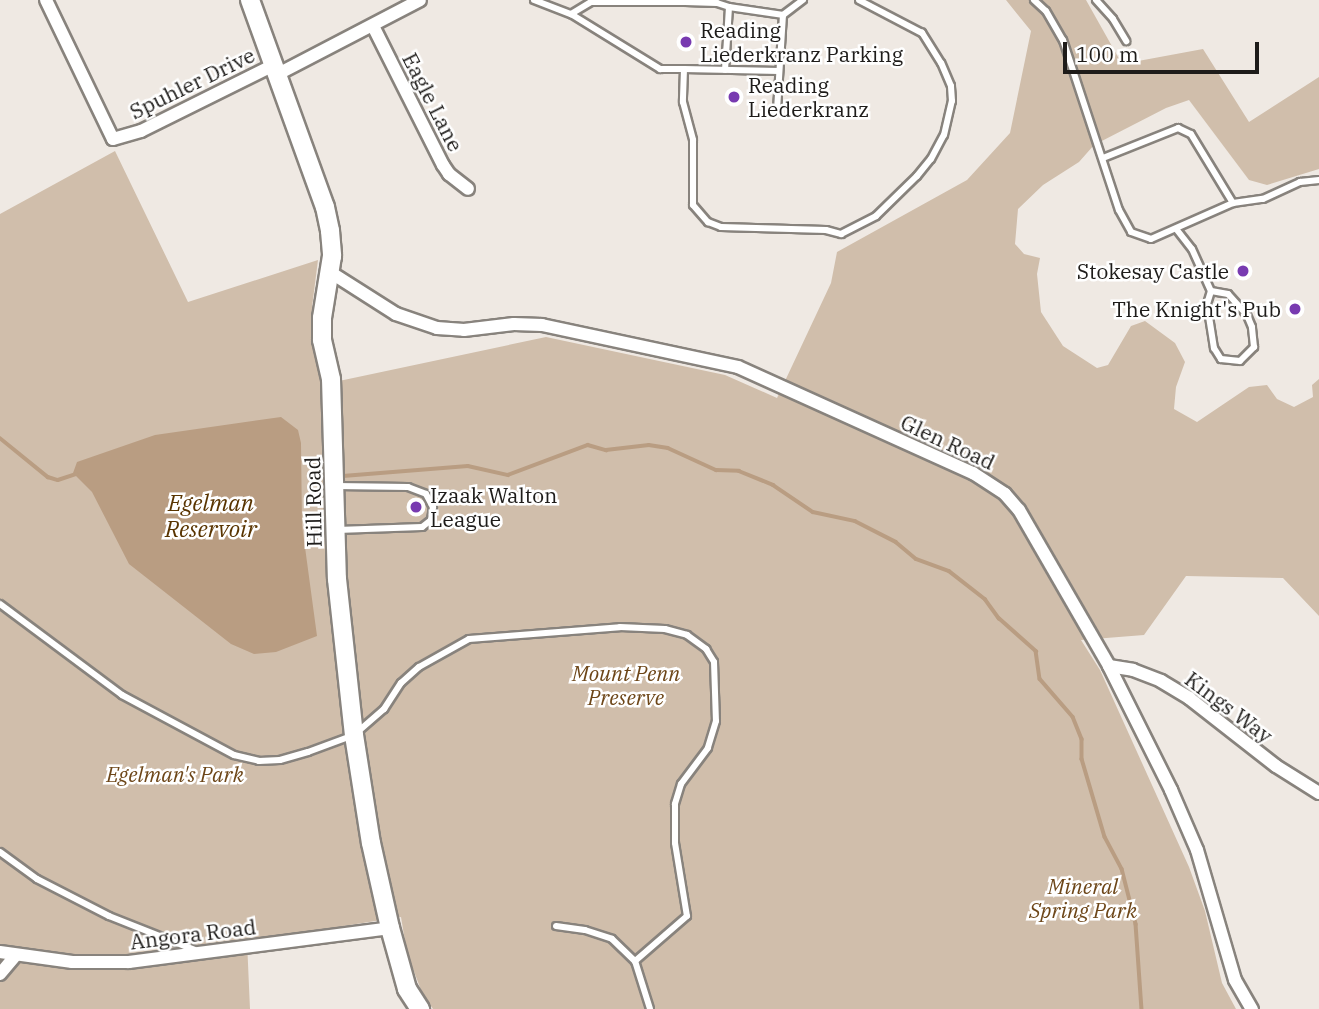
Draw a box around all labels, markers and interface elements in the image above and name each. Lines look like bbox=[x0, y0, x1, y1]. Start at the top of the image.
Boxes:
place label: Reading Liederkranz Parking bbox=[700, 17, 903, 67]
scale bar bbox=[1067, 28, 1263, 72]
marker: Reading Liederkranz Parking bbox=[678, 34, 694, 50]
text: 100 m bbox=[1076, 40, 1139, 68]
street label: Spuhler Drive bbox=[125, 42, 259, 124]
street label: Eagle Lane bbox=[397, 48, 469, 156]
place label: Reading Liederkranz bbox=[748, 72, 869, 122]
marker: Reading Liederkranz bbox=[726, 89, 742, 105]
place label: Stokesay Castle bbox=[1077, 258, 1229, 284]
marker: Stokesay Castle bbox=[1235, 263, 1251, 279]
place label: The Knight's Pub bbox=[1112, 296, 1281, 322]
marker: The Knight's Pub bbox=[1287, 301, 1303, 317]
street label: Glen Road bbox=[897, 409, 999, 475]
street label: Hill Road bbox=[300, 456, 326, 548]
place label: Izaak Walton League bbox=[430, 482, 558, 532]
water label: Egelman Reservoir bbox=[165, 488, 257, 542]
marker: Izaak Walton League bbox=[408, 499, 424, 515]
park label: Mount Penn Preserve bbox=[572, 660, 680, 710]
street label: Kings Way bbox=[1180, 666, 1278, 748]
park label: Egelman's Park bbox=[106, 761, 244, 787]
park label: Mineral Spring Park bbox=[1029, 873, 1137, 923]
street label: Angora Road bbox=[129, 914, 257, 954]

